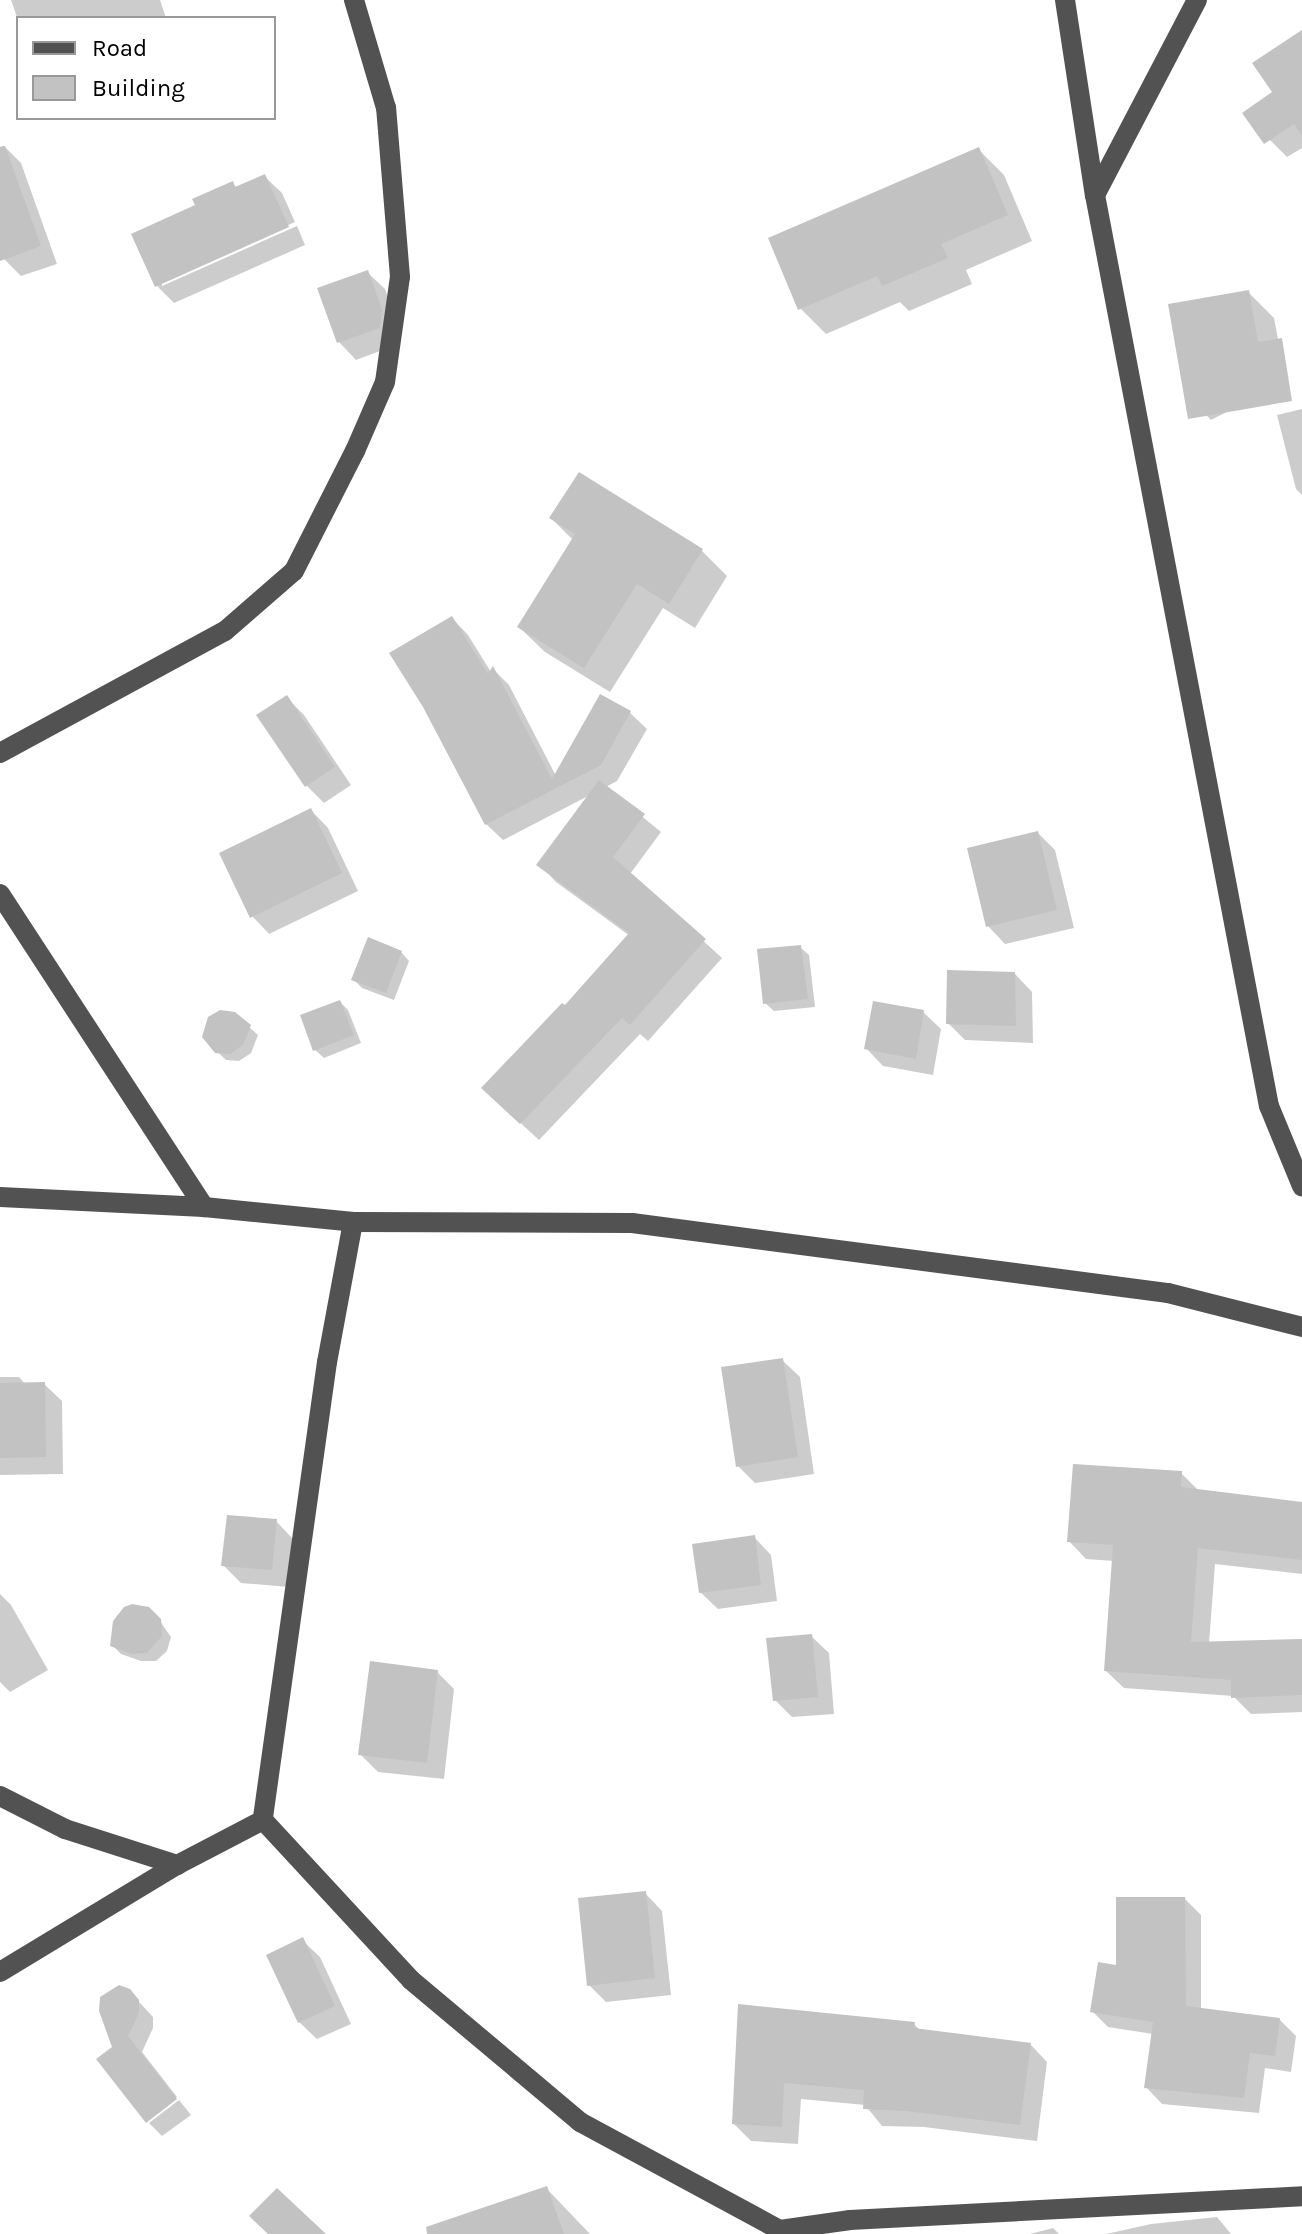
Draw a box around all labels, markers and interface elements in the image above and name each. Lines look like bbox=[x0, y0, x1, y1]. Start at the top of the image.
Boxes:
legend bbox=[16, 16, 276, 120]
text: Road bbox=[92, 34, 147, 62]
text: Building bbox=[92, 74, 185, 102]

